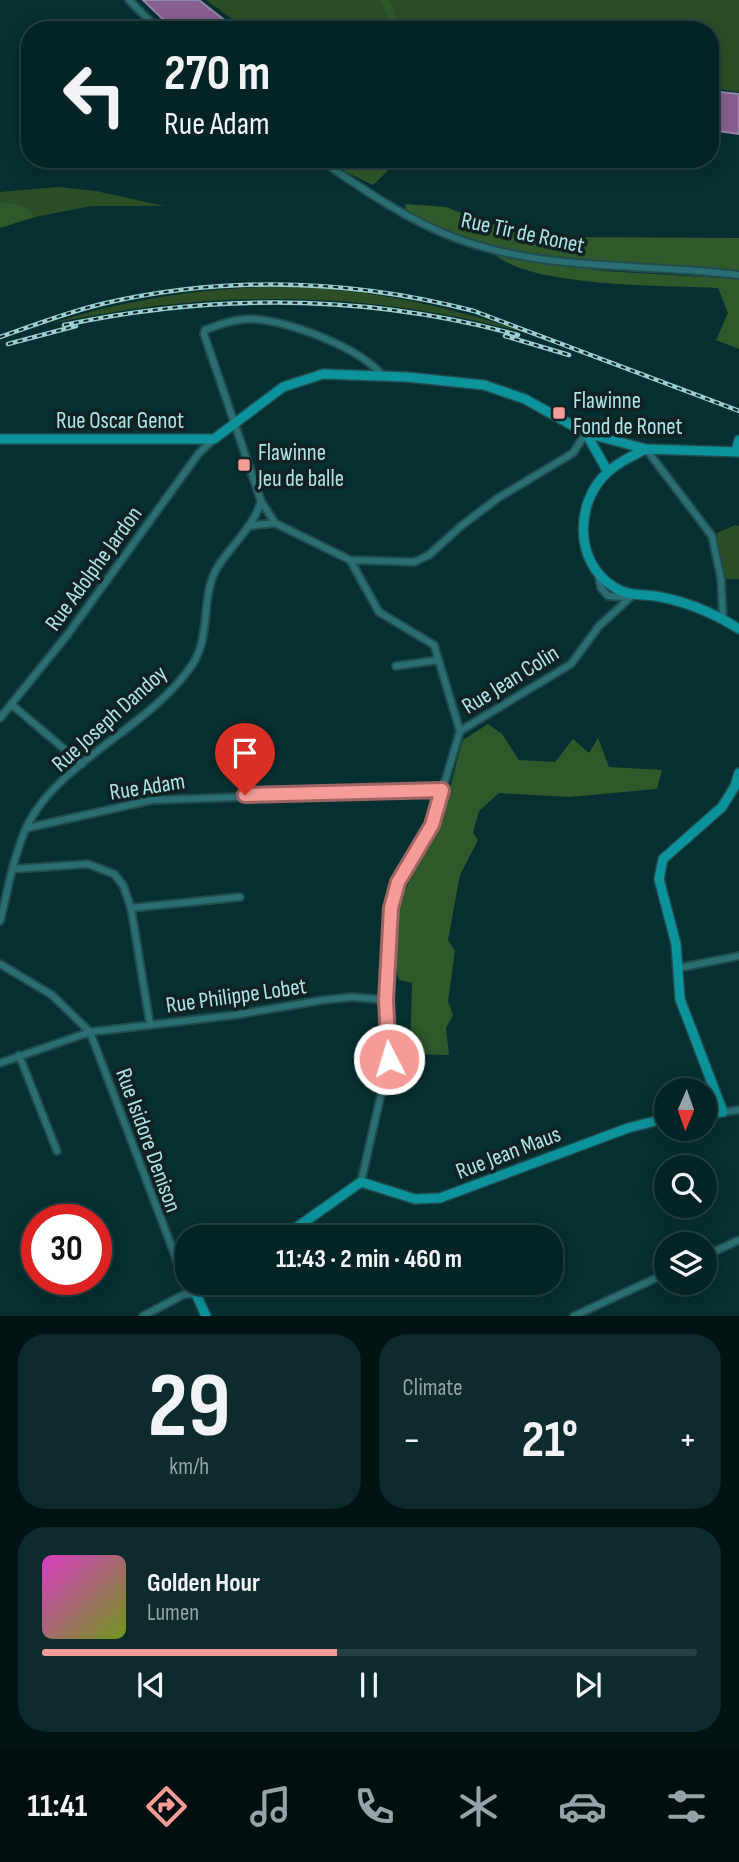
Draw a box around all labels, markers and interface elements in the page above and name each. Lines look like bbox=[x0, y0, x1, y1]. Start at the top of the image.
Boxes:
text: 270 m bbox=[164, 45, 270, 104]
icon: left bbox=[49, 49, 140, 140]
text: Rue Adam bbox=[164, 105, 270, 144]
street label: Rue Tir de Ronet bbox=[459, 206, 587, 260]
place label: Flawinne Fond de Ronet bbox=[573, 387, 682, 441]
marker: Flawinne Fond de Ronet bbox=[551, 405, 567, 421]
street label: Rue Oscar Genot bbox=[56, 407, 184, 435]
place label: Flawinne Jeu de balle bbox=[257, 439, 344, 493]
marker: Flawinne Jeu de balle bbox=[236, 457, 252, 473]
street label: Rue Adolphe Jardon bbox=[39, 501, 148, 636]
street label: Rue Jean Colin bbox=[457, 639, 564, 721]
street label: Rue Joseph Dandoy bbox=[46, 660, 173, 778]
pin bbox=[215, 723, 275, 795]
icon: arrive bbox=[226, 734, 264, 772]
street label: Rue Adam bbox=[107, 767, 187, 807]
street label: Rue Philippe Lobet bbox=[164, 972, 308, 1020]
position arrow bbox=[352, 1022, 426, 1096]
street label: Rue Isidore Denison bbox=[109, 1065, 187, 1216]
north arrow bbox=[654, 1078, 718, 1141]
map controls bbox=[654, 1078, 717, 1295]
street label: Rue Jean Maus bbox=[452, 1120, 565, 1186]
button: search bbox=[654, 1155, 717, 1218]
speed limit sign: 30 bbox=[21, 1204, 112, 1295]
button: layers bbox=[654, 1232, 717, 1295]
text: 11:43 · 2 min · 460 m bbox=[276, 1244, 462, 1275]
text: 29 bbox=[148, 1353, 231, 1462]
text: Climate bbox=[403, 1374, 462, 1402]
text: 21° bbox=[522, 1409, 578, 1472]
text: − bbox=[403, 1418, 421, 1463]
text: + bbox=[678, 1418, 697, 1463]
text: km/h bbox=[169, 1453, 209, 1481]
text: Golden Hour bbox=[147, 1568, 260, 1599]
text: Lumen bbox=[147, 1599, 199, 1627]
icon: previous bbox=[132, 1666, 170, 1704]
icon: pause bbox=[350, 1666, 388, 1704]
icon: next bbox=[569, 1666, 607, 1704]
icon: directions bbox=[142, 1782, 191, 1831]
icon: music bbox=[246, 1782, 295, 1831]
icon: phone bbox=[350, 1782, 399, 1831]
icon: climate bbox=[454, 1782, 503, 1831]
icon: car bbox=[558, 1782, 607, 1831]
icon: filters bbox=[662, 1782, 711, 1831]
text: 11:41 bbox=[28, 1787, 87, 1826]

